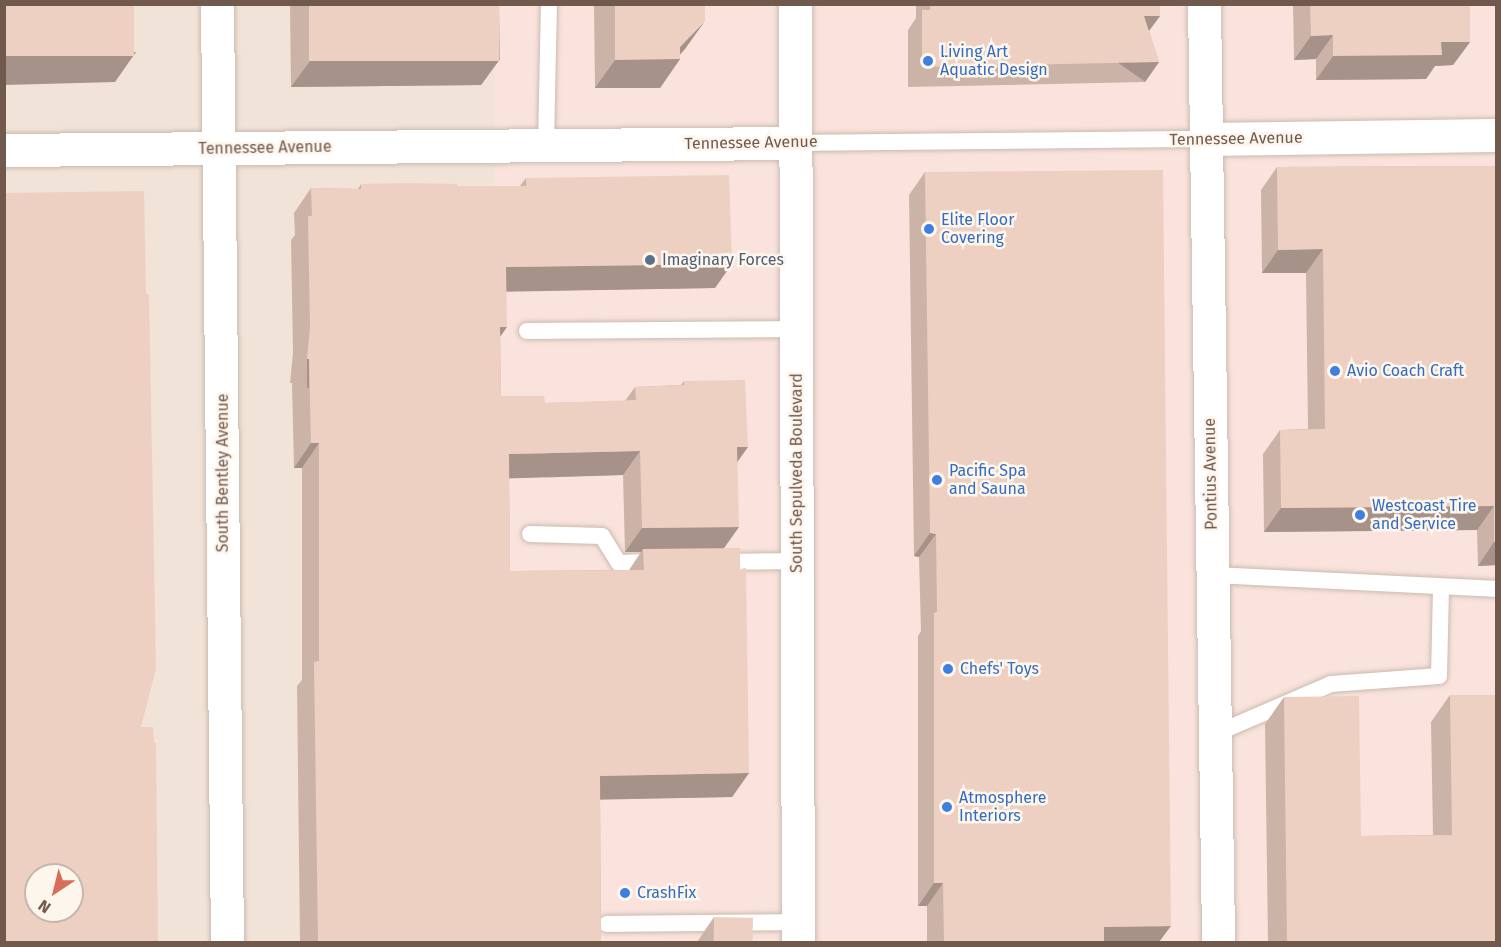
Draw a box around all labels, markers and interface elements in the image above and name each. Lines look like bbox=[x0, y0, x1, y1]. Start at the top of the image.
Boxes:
place label: Living Art Aquatic Design bbox=[940, 42, 1048, 80]
marker: Living Art Aquatic Design bbox=[921, 54, 935, 68]
street label: Tennessee Avenue bbox=[1169, 128, 1303, 150]
street label: Tennessee Avenue bbox=[684, 132, 818, 154]
street label: Tennessee Avenue bbox=[198, 137, 332, 159]
place label: Elite Floor Covering bbox=[941, 210, 1014, 248]
marker: Elite Floor Covering bbox=[922, 222, 936, 236]
place label: Imaginary Forces bbox=[662, 250, 784, 270]
marker: Imaginary Forces bbox=[643, 253, 657, 267]
place label: Avio Coach Craft bbox=[1347, 361, 1464, 381]
marker: Avio Coach Craft bbox=[1328, 364, 1342, 378]
street label: South Sepulveda Boulevard bbox=[787, 373, 807, 573]
street label: South Bentley Avenue bbox=[213, 394, 233, 552]
street label: Pontius Avenue bbox=[1200, 418, 1222, 530]
place label: Pacific Spa and Sauna bbox=[949, 461, 1026, 499]
marker: Pacific Spa and Sauna bbox=[930, 473, 944, 487]
place label: Westcoast Tire and Service bbox=[1372, 496, 1477, 534]
marker: Westcoast Tire and Service bbox=[1353, 508, 1367, 522]
place label: Chefs' Toys bbox=[960, 659, 1039, 679]
marker: Chefs' Toys bbox=[941, 662, 955, 676]
place label: Atmosphere Interiors bbox=[959, 788, 1046, 826]
marker: Atmosphere Interiors bbox=[940, 800, 954, 814]
north arrow bbox=[24, 863, 84, 923]
place label: CrashFix bbox=[637, 883, 696, 903]
marker: CrashFix bbox=[618, 886, 632, 900]
text: N bbox=[35, 896, 54, 917]

